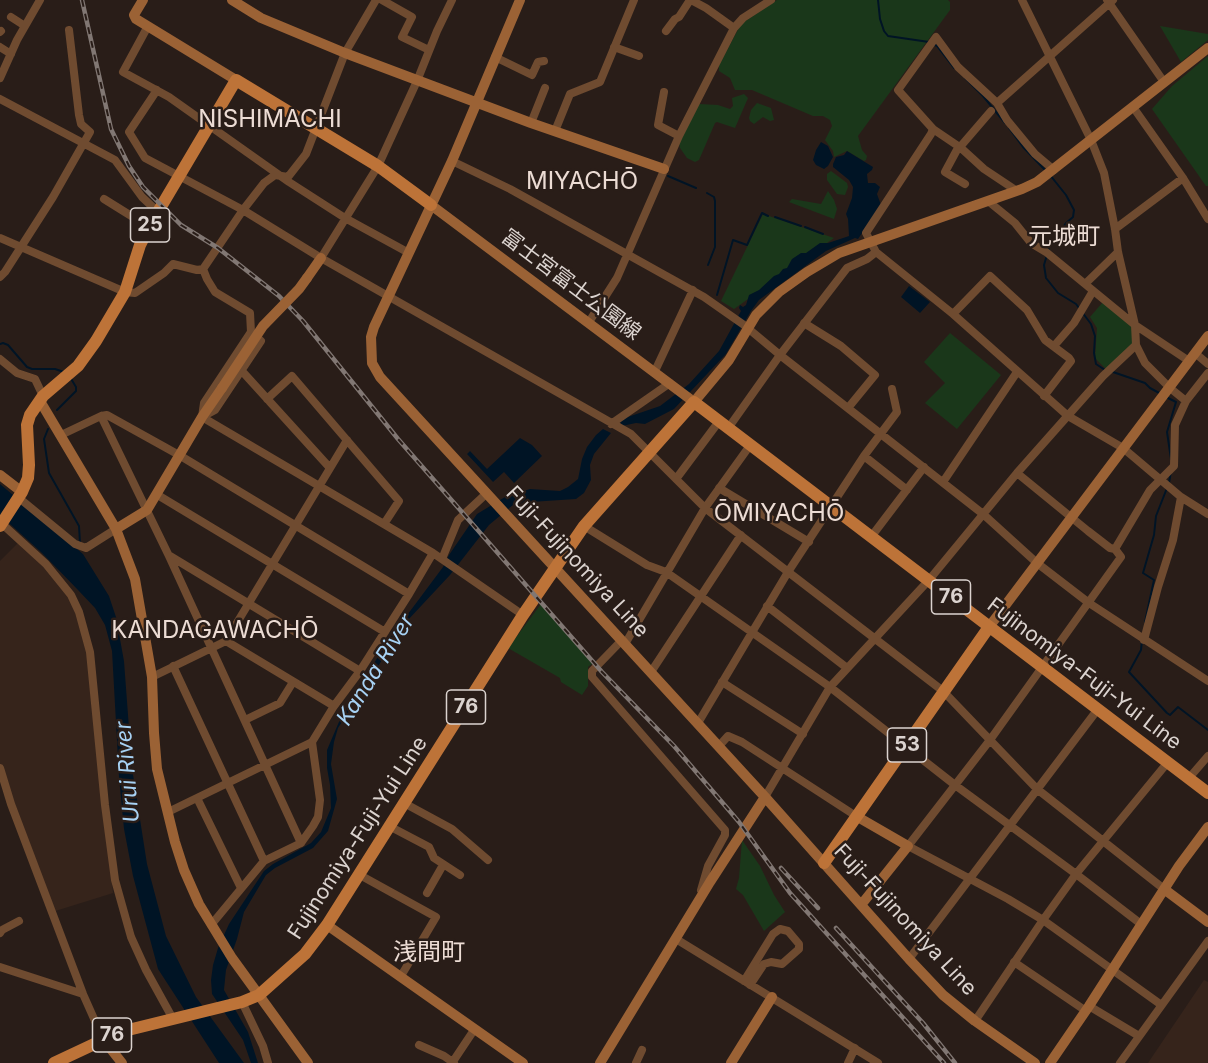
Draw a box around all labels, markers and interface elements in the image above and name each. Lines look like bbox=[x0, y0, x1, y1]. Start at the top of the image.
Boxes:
district label: NISHIMACHI bbox=[191, 106, 349, 134]
district label: MIYACHŌ bbox=[521, 168, 643, 196]
road number: 25 bbox=[130, 208, 170, 242]
district label: 元城町 bbox=[1028, 223, 1100, 251]
street label: 富士宮富士公園線 bbox=[496, 224, 646, 346]
street label: Fuji-Fujinomiya Line bbox=[500, 481, 654, 643]
district label: ŌMIYACHŌ bbox=[708, 500, 850, 528]
road number: 76 bbox=[932, 580, 970, 614]
street label: Fujinomiya-Fuji-Yui Line bbox=[982, 593, 1186, 755]
water label: Kanda River bbox=[331, 610, 421, 730]
district label: KANDAGAWACHŌ bbox=[102, 617, 328, 645]
road number: 76 bbox=[446, 690, 486, 724]
water label: Urui River bbox=[110, 720, 146, 824]
road number: 53 bbox=[888, 728, 926, 762]
street label: Fujinomiya-Fuji-Yui Line bbox=[283, 732, 433, 944]
street label: Fuji-Fujinomiya Line bbox=[828, 839, 982, 1001]
district label: 浅間町 bbox=[393, 939, 465, 967]
road number: 76 bbox=[92, 1018, 132, 1052]

